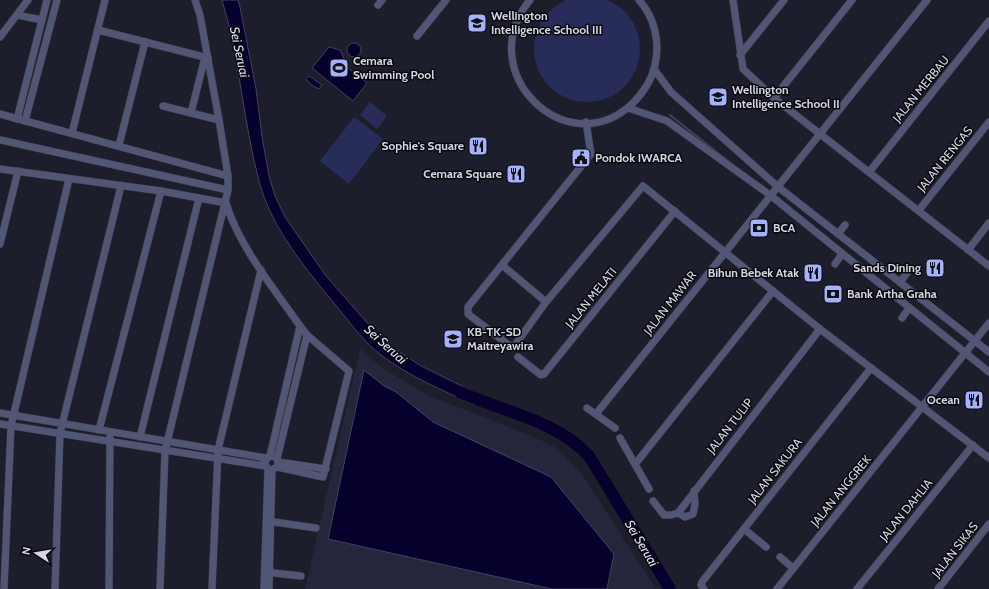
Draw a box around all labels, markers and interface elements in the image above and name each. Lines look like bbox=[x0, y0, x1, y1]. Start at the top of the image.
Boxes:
place label: Wellington Intelligence School III bbox=[491, 8, 602, 37]
school or university icon: Wellington Intelligence School III bbox=[466, 12, 488, 34]
water label: Sei Seruai bbox=[227, 25, 253, 79]
street label: JALAN MERBAU bbox=[888, 52, 952, 126]
place label: Cemara Swimming Pool bbox=[353, 53, 434, 82]
sports icon: Cemara Swimming Pool bbox=[328, 57, 350, 79]
place label: Wellington Intelligence School II bbox=[732, 82, 840, 111]
school or university icon: Wellington Intelligence School II bbox=[707, 86, 729, 108]
street label: JALAN RENGAS bbox=[913, 123, 976, 195]
restaurant icon: Sophie's Square bbox=[467, 135, 489, 157]
place label: Sophie's Square bbox=[382, 138, 464, 153]
public building icon: Pondok IWARCA bbox=[570, 147, 592, 169]
place label: Pondok IWARCA bbox=[595, 150, 683, 165]
restaurant icon: Cemara Square bbox=[505, 163, 527, 185]
place label: Cemara Square bbox=[423, 166, 502, 181]
bank icon: BCA bbox=[748, 217, 770, 239]
place label: BCA bbox=[773, 220, 796, 235]
restaurant icon: Sands Dining bbox=[924, 257, 946, 279]
place label: Sands Dining bbox=[853, 260, 921, 275]
restaurant icon: Bihun Bebek Atak bbox=[802, 262, 824, 284]
street label: JALAN MELATI bbox=[561, 264, 620, 332]
place label: Bihun Bebek Atak bbox=[708, 265, 799, 280]
street label: JALAN MAWAR bbox=[639, 267, 700, 339]
bank icon: Bank Artha Graha bbox=[822, 283, 844, 305]
place label: Bank Artha Graha bbox=[847, 286, 937, 301]
water label: Sei Seruai bbox=[361, 321, 411, 367]
place label: KB-TK-SD Maitreyawira bbox=[467, 324, 534, 353]
school or university icon: KB-TK-SD Maitreyawira bbox=[442, 328, 464, 350]
restaurant icon: Ocean bbox=[963, 389, 985, 411]
place label: Ocean bbox=[927, 392, 960, 407]
street label: JALAN TULIP bbox=[703, 395, 756, 457]
street label: JALAN SAKURA bbox=[744, 434, 805, 507]
street label: JALAN ANGGREK bbox=[807, 452, 874, 530]
street label: JALAN DAHLIA bbox=[875, 475, 936, 545]
water label: Sei Seruai bbox=[622, 517, 662, 569]
street label: JALAN SIKAS bbox=[928, 519, 981, 581]
north arrow bbox=[16, 533, 56, 573]
text: N bbox=[19, 546, 34, 556]

